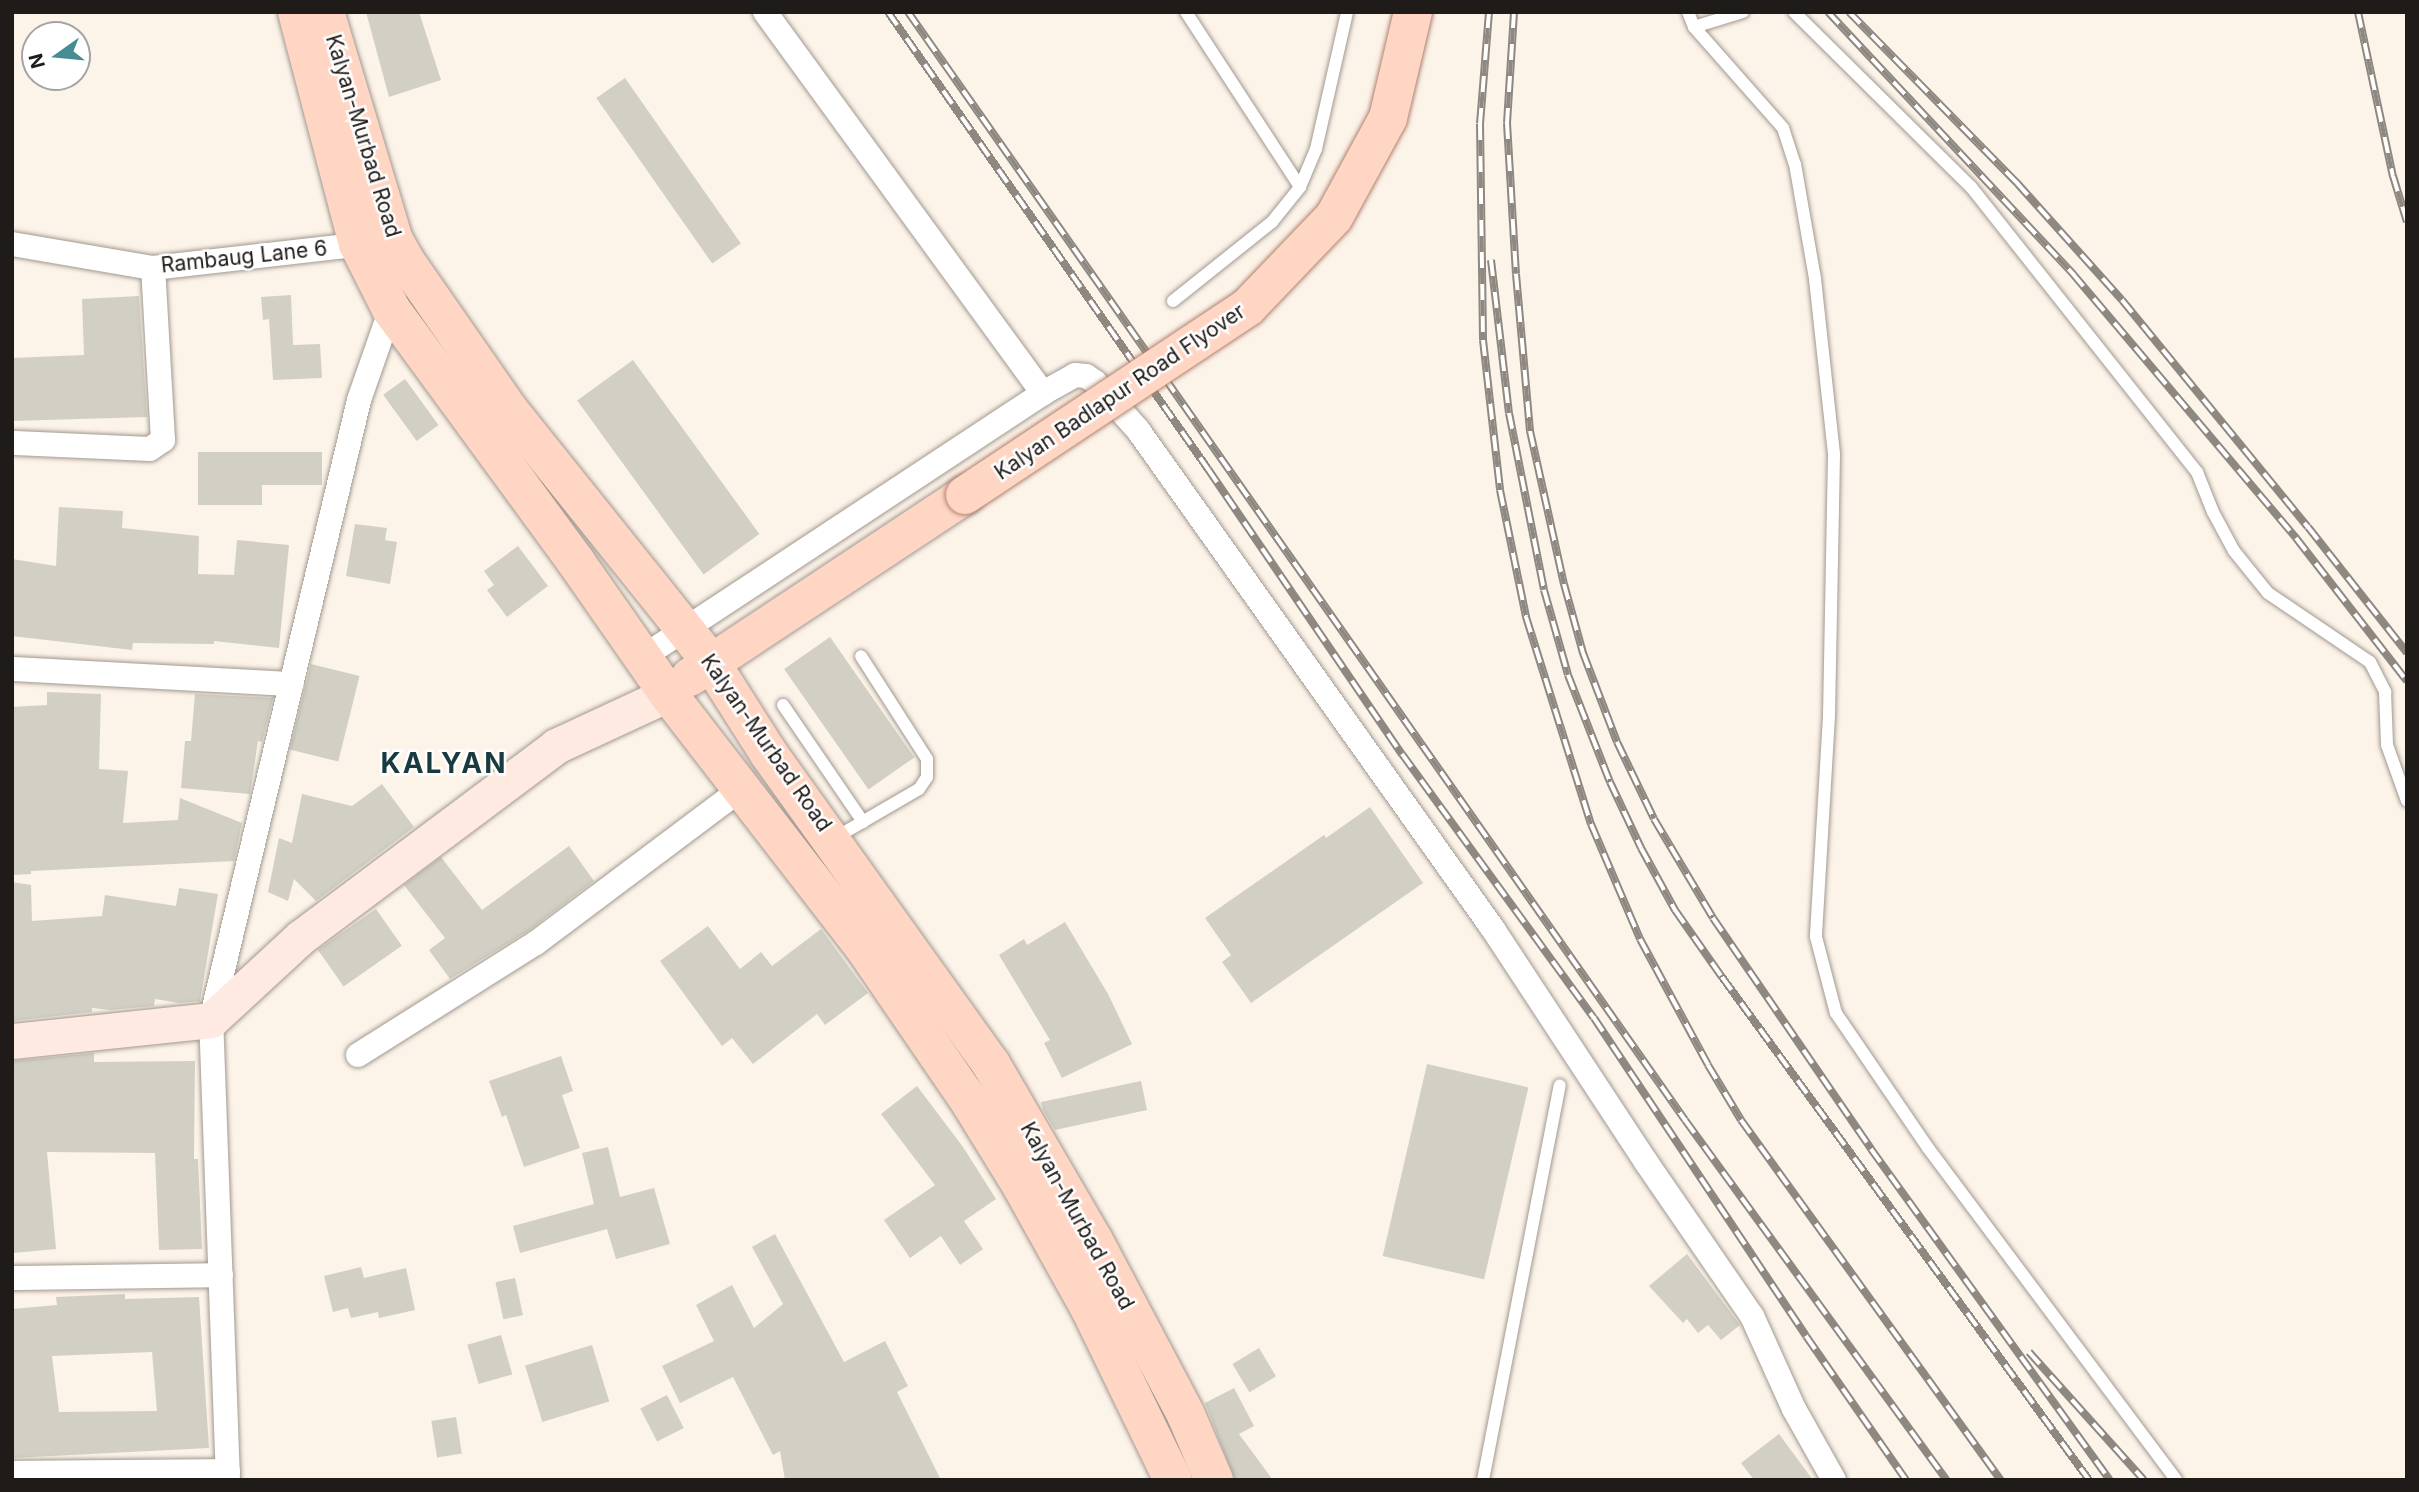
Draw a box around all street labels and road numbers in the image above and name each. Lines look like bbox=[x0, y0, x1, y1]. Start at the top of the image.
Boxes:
street label: Kalyan-Murbad Road bbox=[320, 32, 406, 240]
street label: Rambaug Lane 6 bbox=[160, 236, 328, 278]
street label: Kalyan Badlapur Road Flyover bbox=[990, 299, 1250, 485]
street label: Kalyan-Murbad Road bbox=[695, 650, 837, 836]
street label: Kalyan-Murbad Road bbox=[1015, 1118, 1139, 1314]

